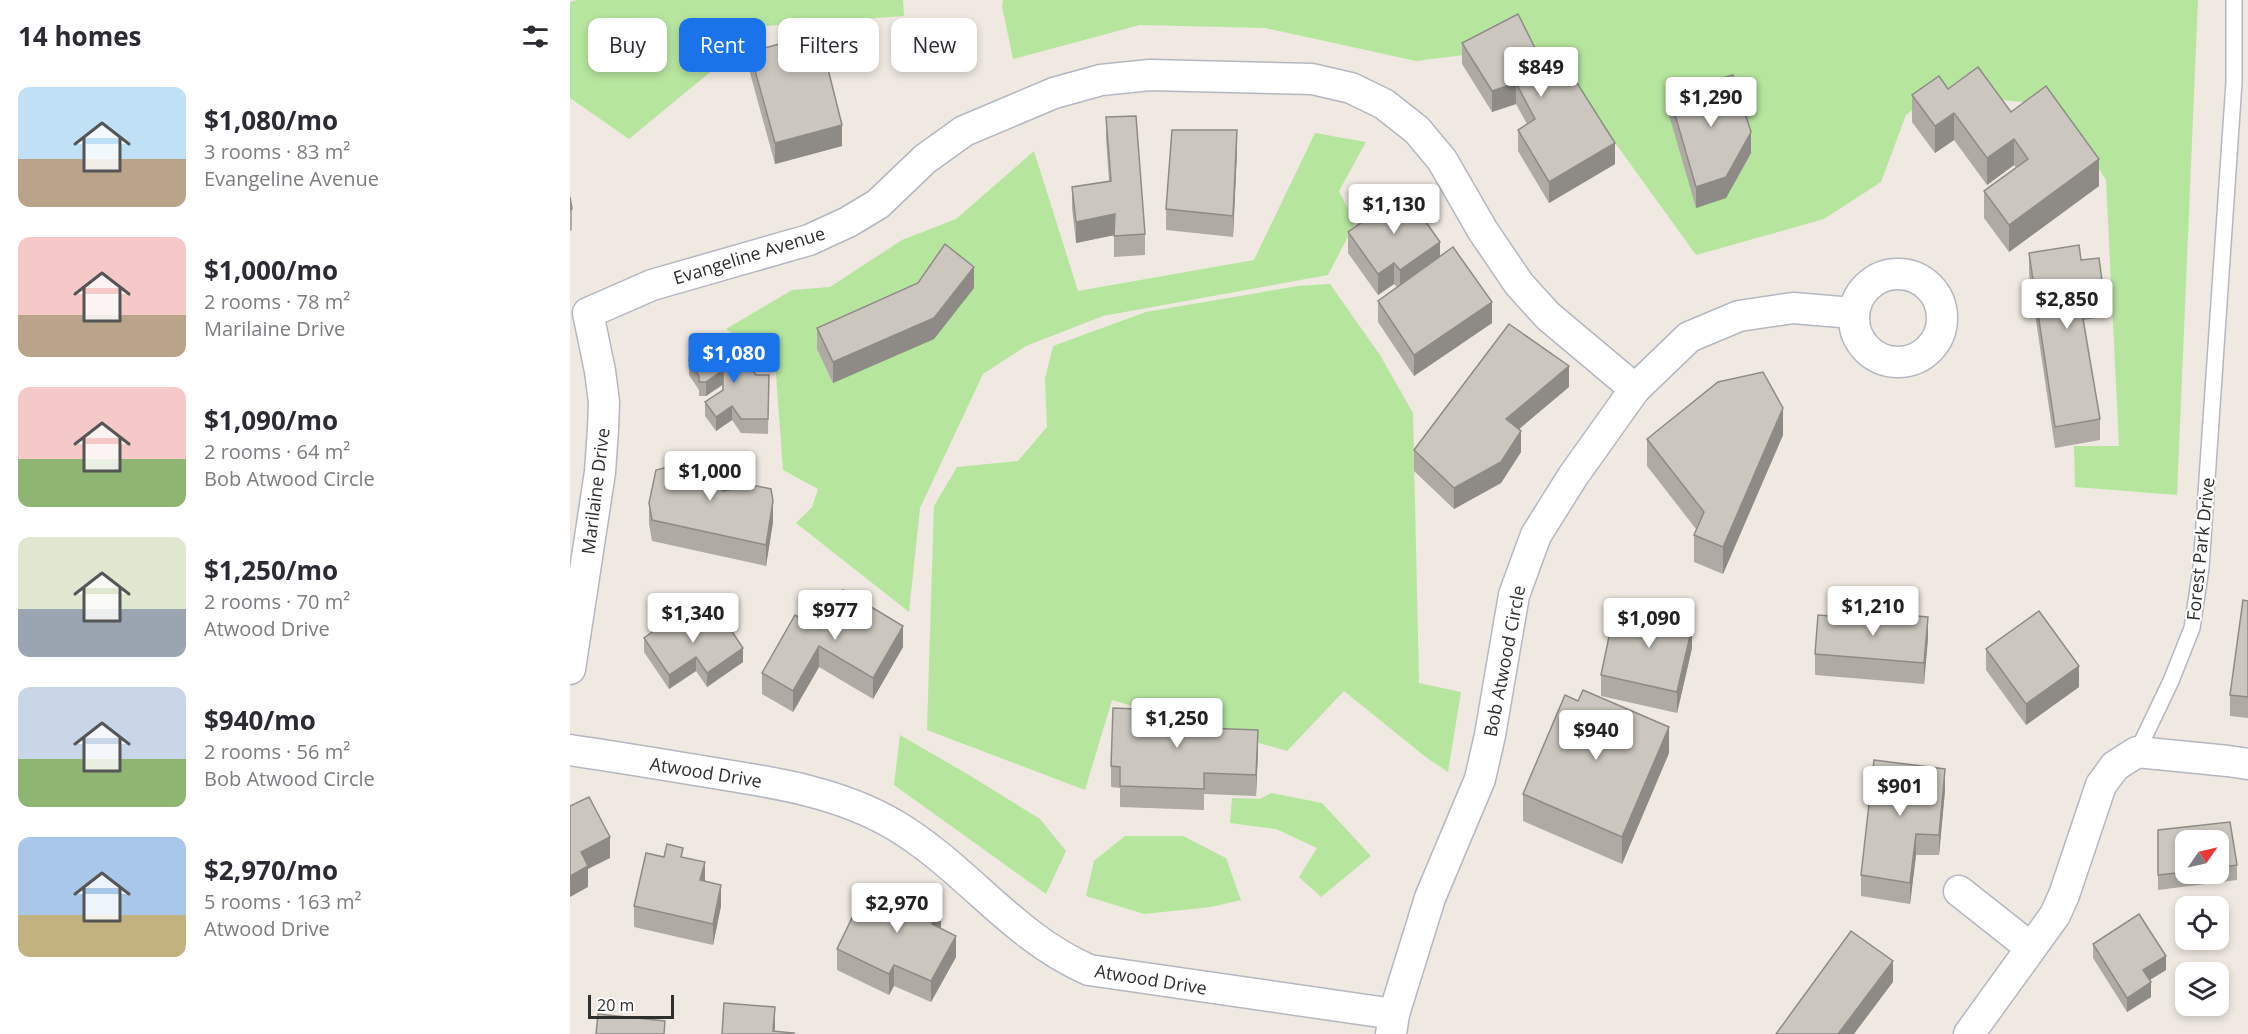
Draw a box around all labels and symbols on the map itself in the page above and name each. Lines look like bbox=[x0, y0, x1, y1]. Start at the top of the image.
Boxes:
pin: $849 bbox=[1505, 47, 1577, 98]
pin: $1,290 bbox=[1662, 77, 1760, 128]
pin: $1,130 bbox=[1345, 184, 1443, 235]
street label: Evangeline Avenue bbox=[670, 221, 828, 289]
pin: $2,850 bbox=[2018, 279, 2116, 330]
pin: $1,080 bbox=[685, 333, 783, 384]
street label: Marilaine Drive bbox=[575, 426, 615, 556]
pin: $1,000 bbox=[661, 451, 759, 502]
street label: Forest Park Drive bbox=[2181, 476, 2219, 622]
street label: Bob Atwood Circle bbox=[1478, 583, 1530, 739]
pin: $1,210 bbox=[1824, 586, 1922, 637]
pin: $977 bbox=[799, 590, 871, 641]
pin: $1,340 bbox=[644, 593, 742, 644]
pin: $1,090 bbox=[1600, 598, 1698, 649]
pin: $1,250 bbox=[1128, 698, 1226, 749]
pin: $940 bbox=[1560, 710, 1632, 761]
street label: Atwood Drive bbox=[648, 751, 764, 793]
pin: $901 bbox=[1864, 766, 1936, 817]
north arrow bbox=[2175, 830, 2229, 884]
pin: $2,970 bbox=[848, 883, 946, 934]
street label: Atwood Drive bbox=[1093, 958, 1209, 1000]
scale bar bbox=[588, 992, 674, 1020]

